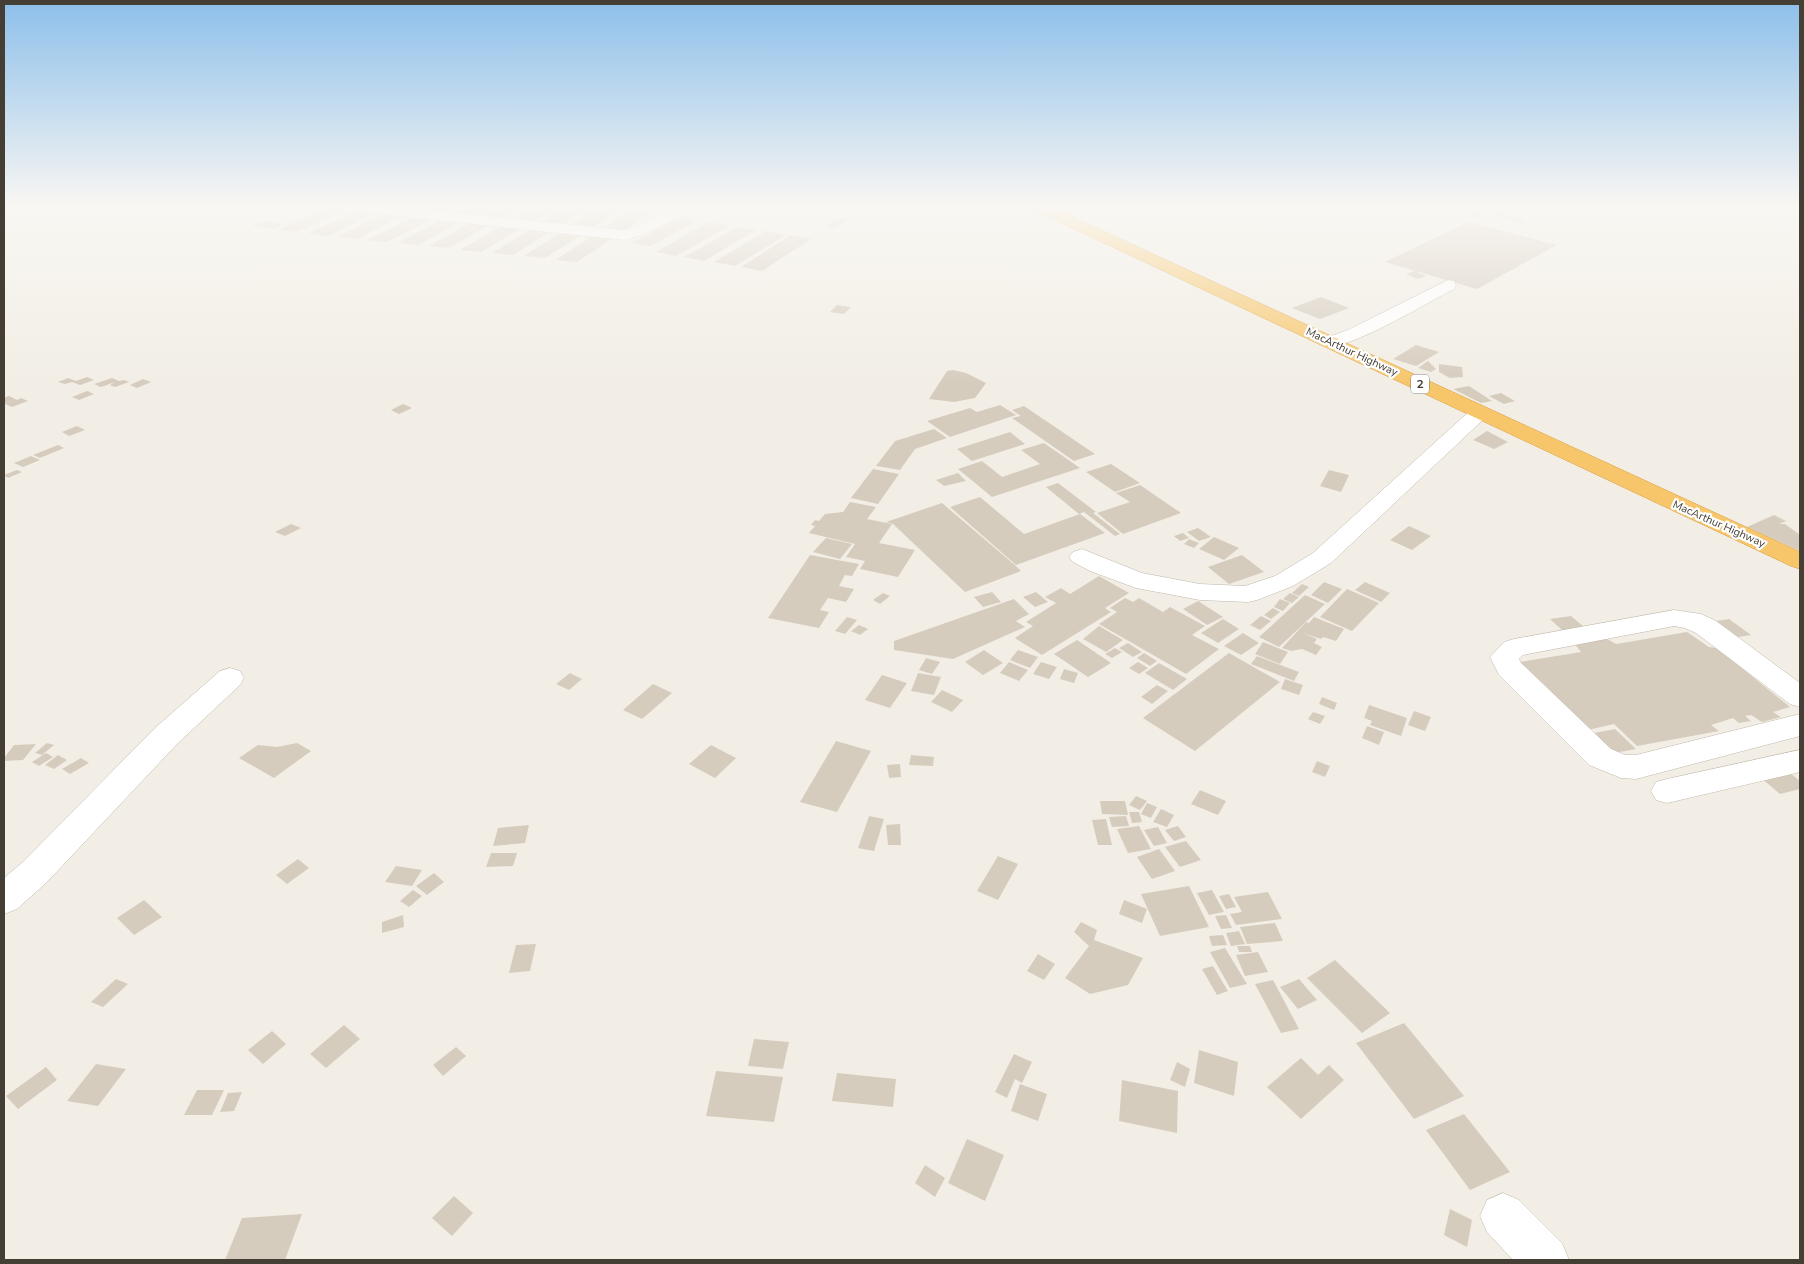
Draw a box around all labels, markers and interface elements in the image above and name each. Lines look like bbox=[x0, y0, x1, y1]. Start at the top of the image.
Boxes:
street label: MacArthur Highway bbox=[1304, 324, 1401, 380]
road number: 2 bbox=[1411, 374, 1429, 394]
street label: MacArthur Highway bbox=[1670, 497, 1768, 551]

